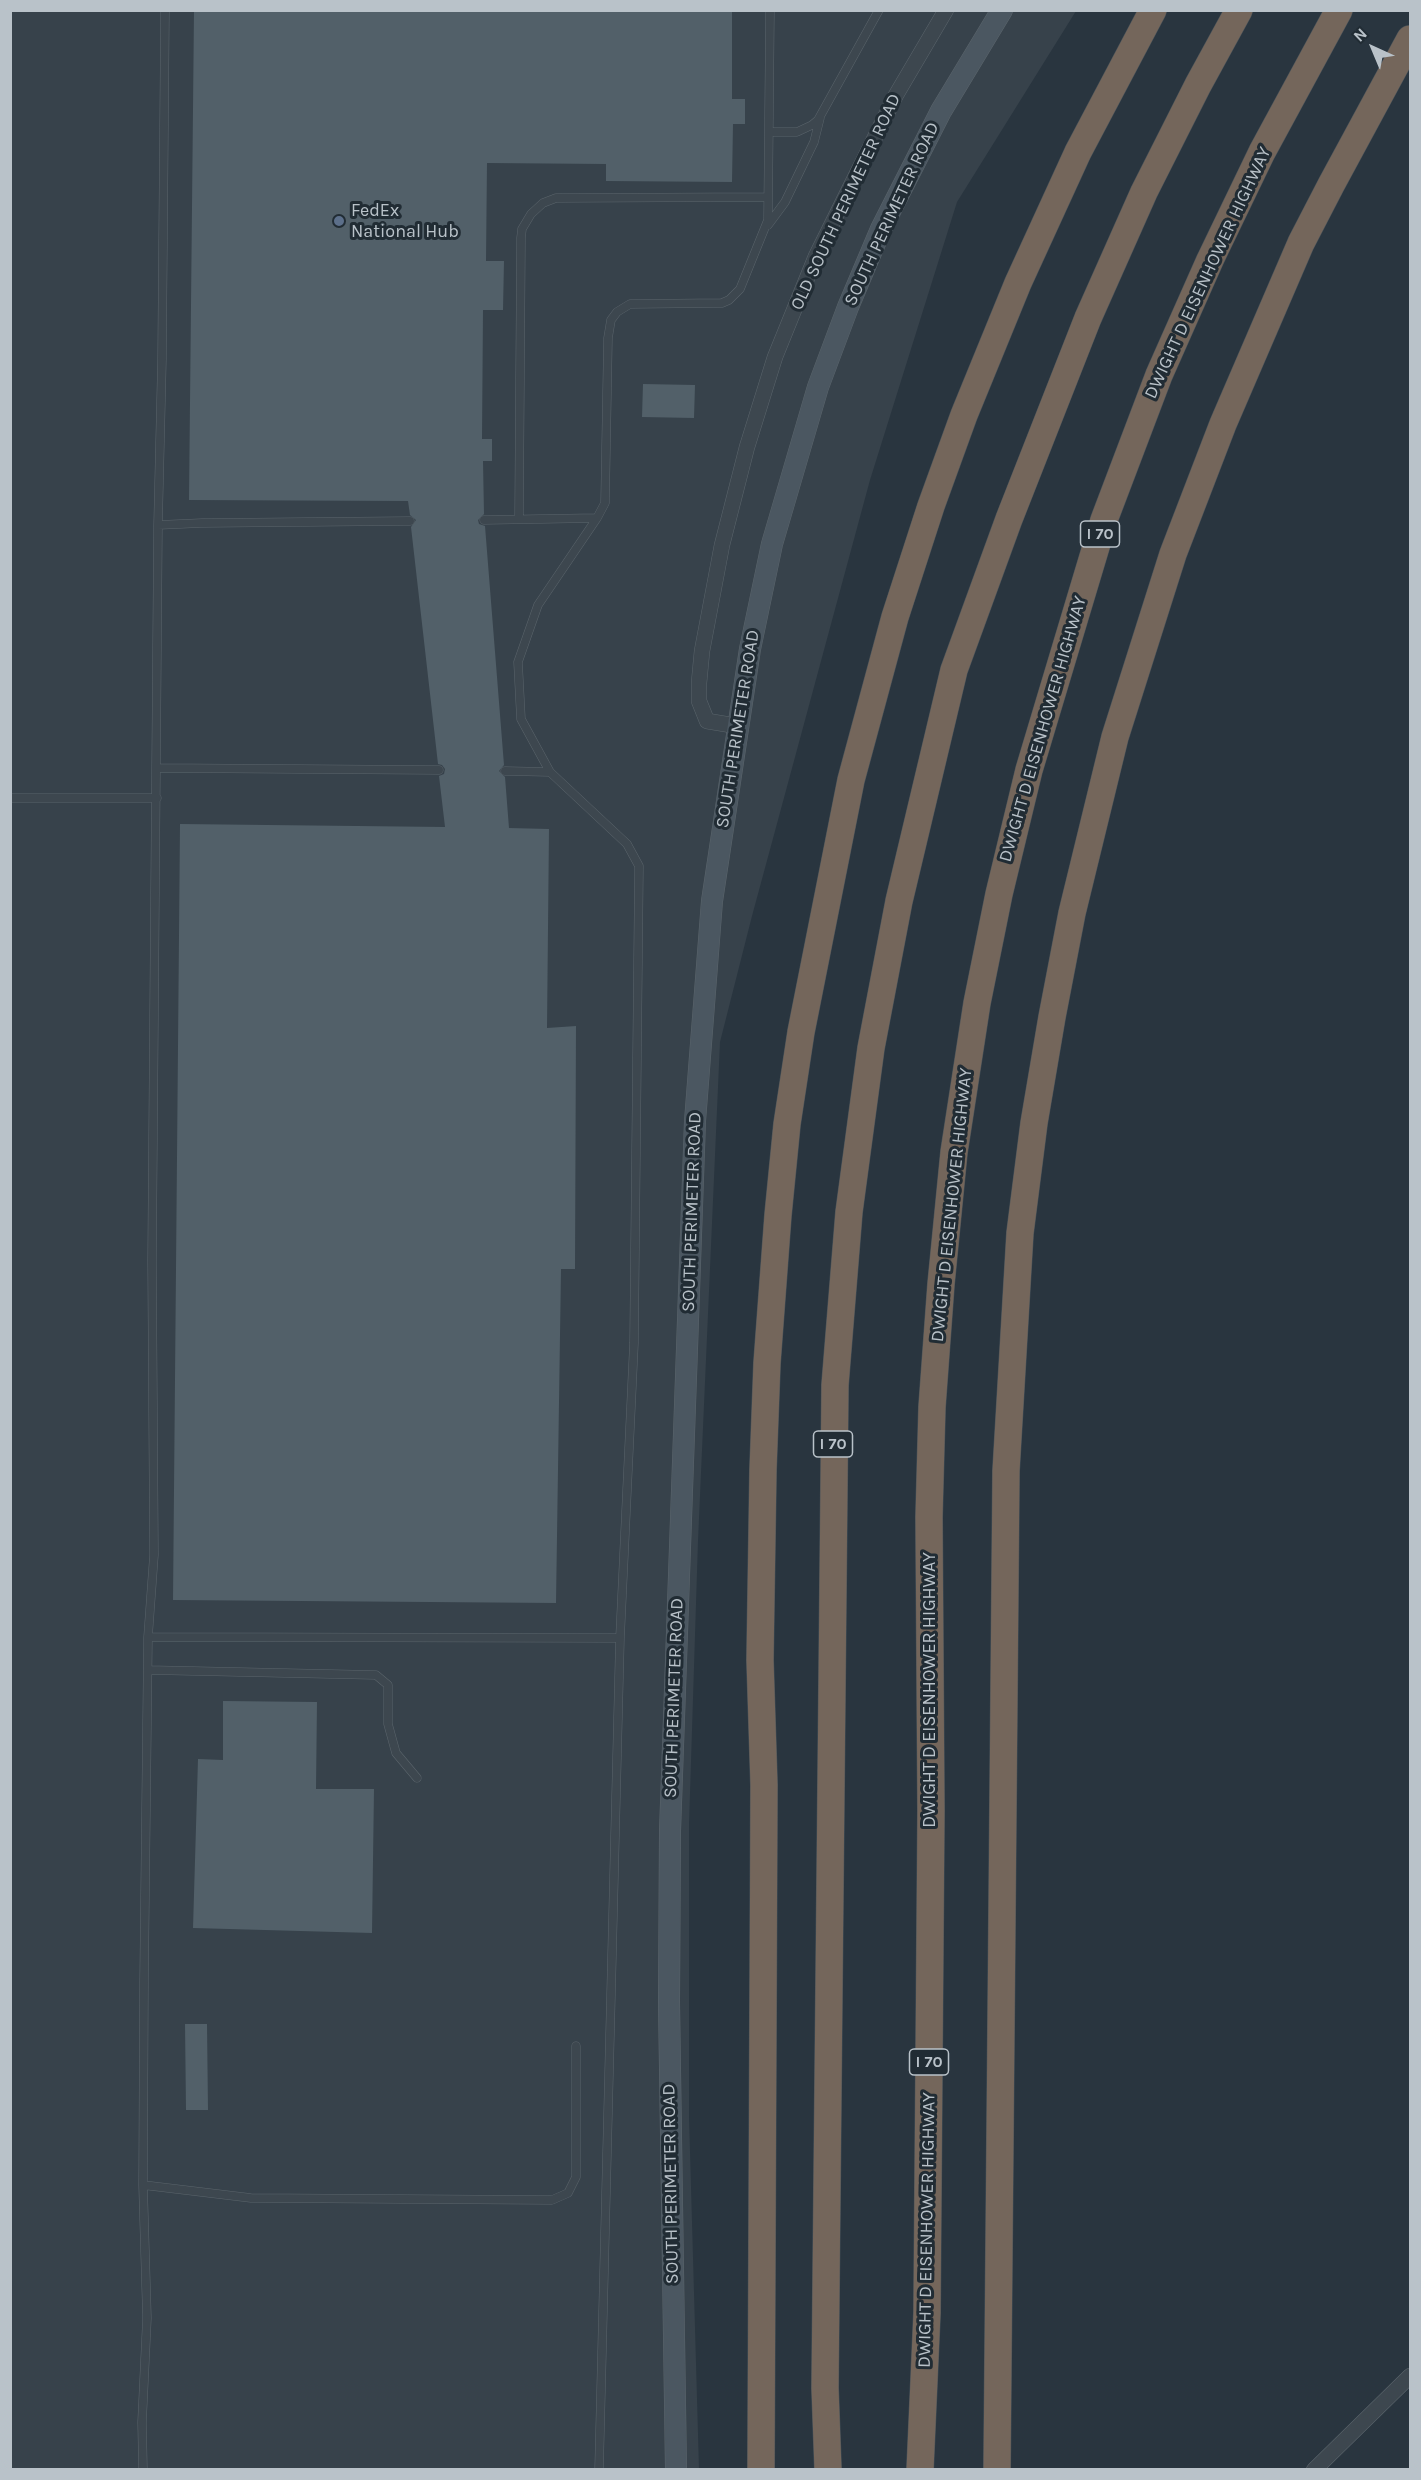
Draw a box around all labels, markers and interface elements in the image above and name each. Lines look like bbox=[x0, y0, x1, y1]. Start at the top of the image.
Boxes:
north arrow bbox=[1343, 18, 1403, 78]
text: N bbox=[1349, 24, 1371, 46]
street label: OLD SOUTH PERIMETER ROAD bbox=[786, 90, 906, 314]
street label: SOUTH PERIMETER ROAD bbox=[840, 119, 944, 309]
street label: DWIGHT D EISENHOWER HIGHWAY bbox=[1140, 144, 1276, 402]
place label: FedEx National Hub bbox=[351, 200, 459, 242]
marker: FedEx National Hub bbox=[332, 214, 346, 228]
road number: I 70 bbox=[1080, 521, 1120, 547]
street label: DWIGHT D EISENHOWER HIGHWAY bbox=[995, 594, 1091, 864]
street label: SOUTH PERIMETER ROAD bbox=[712, 628, 764, 830]
street label: DWIGHT D EISENHOWER HIGHWAY bbox=[927, 1067, 977, 1343]
street label: SOUTH PERIMETER ROAD bbox=[678, 1112, 706, 1312]
road number: I 70 bbox=[814, 1431, 852, 1457]
street label: DWIGHT D EISENHOWER HIGHWAY bbox=[919, 1552, 941, 1828]
street label: SOUTH PERIMETER ROAD bbox=[660, 1598, 688, 1798]
road number: I 70 bbox=[910, 2049, 948, 2075]
street label: SOUTH PERIMETER ROAD bbox=[658, 2084, 684, 2284]
street label: DWIGHT D EISENHOWER HIGHWAY bbox=[914, 2092, 940, 2368]

